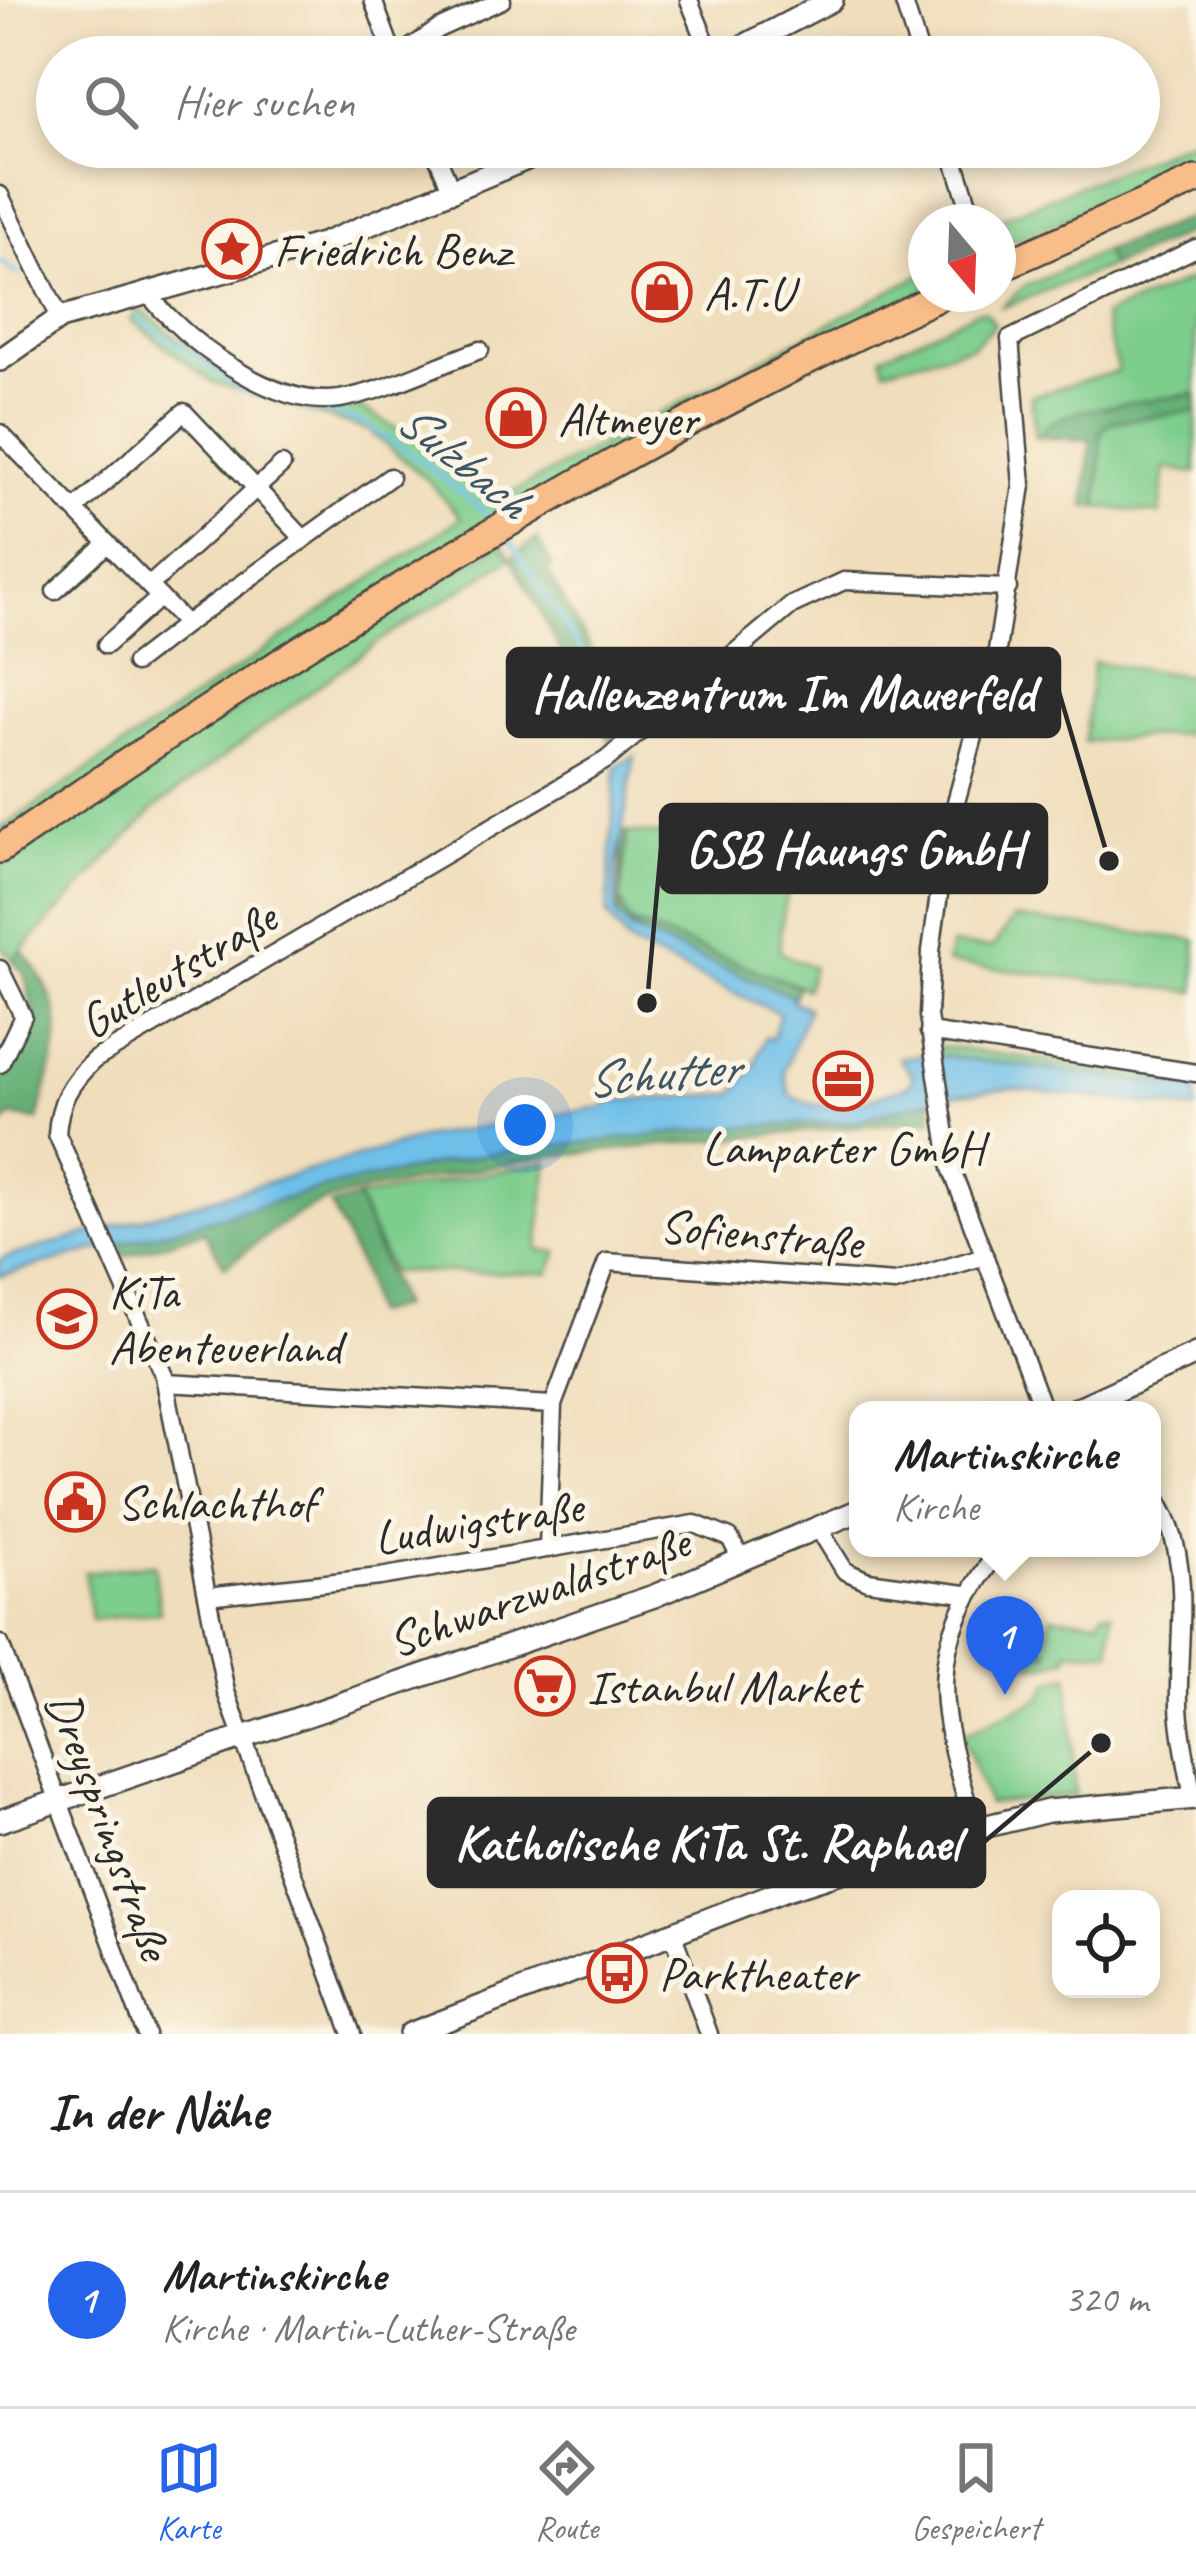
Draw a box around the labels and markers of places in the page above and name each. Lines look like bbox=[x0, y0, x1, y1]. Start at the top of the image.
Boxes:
place icon: Friedrich Benz bbox=[201, 218, 263, 280]
place label: Friedrich Benz bbox=[274, 220, 515, 280]
shop icon: A.T.U bbox=[631, 261, 693, 323]
place label: A.T.U bbox=[704, 263, 801, 323]
shop icon: Altmeyer bbox=[485, 387, 547, 449]
place label: Altmeyer bbox=[558, 389, 702, 449]
callout: Hallenzentrum Im Mauerfeld bbox=[508, 649, 1059, 736]
callout: GSB Haungs GmbH bbox=[661, 805, 1046, 892]
office icon: Lamparter GmbH bbox=[812, 1050, 874, 1112]
place label: Lamparter GmbH bbox=[702, 1118, 991, 1178]
place label: KiTa Abenteuerland bbox=[109, 1262, 348, 1377]
school or university icon: KiTa Abenteuerland bbox=[36, 1288, 98, 1350]
public building icon: Schlachthof bbox=[44, 1471, 106, 1533]
place label: Schlachthof bbox=[117, 1473, 324, 1533]
pin: 1 bbox=[966, 1596, 1044, 1695]
supermarket icon: Istanbul Market bbox=[514, 1655, 576, 1717]
place label: Istanbul Market bbox=[587, 1657, 864, 1717]
callout: Katholische KiTa St. Raphael bbox=[429, 1799, 984, 1886]
bus stop icon: Parktheater bbox=[586, 1942, 648, 2004]
place label: Parktheater bbox=[659, 1944, 861, 2004]

